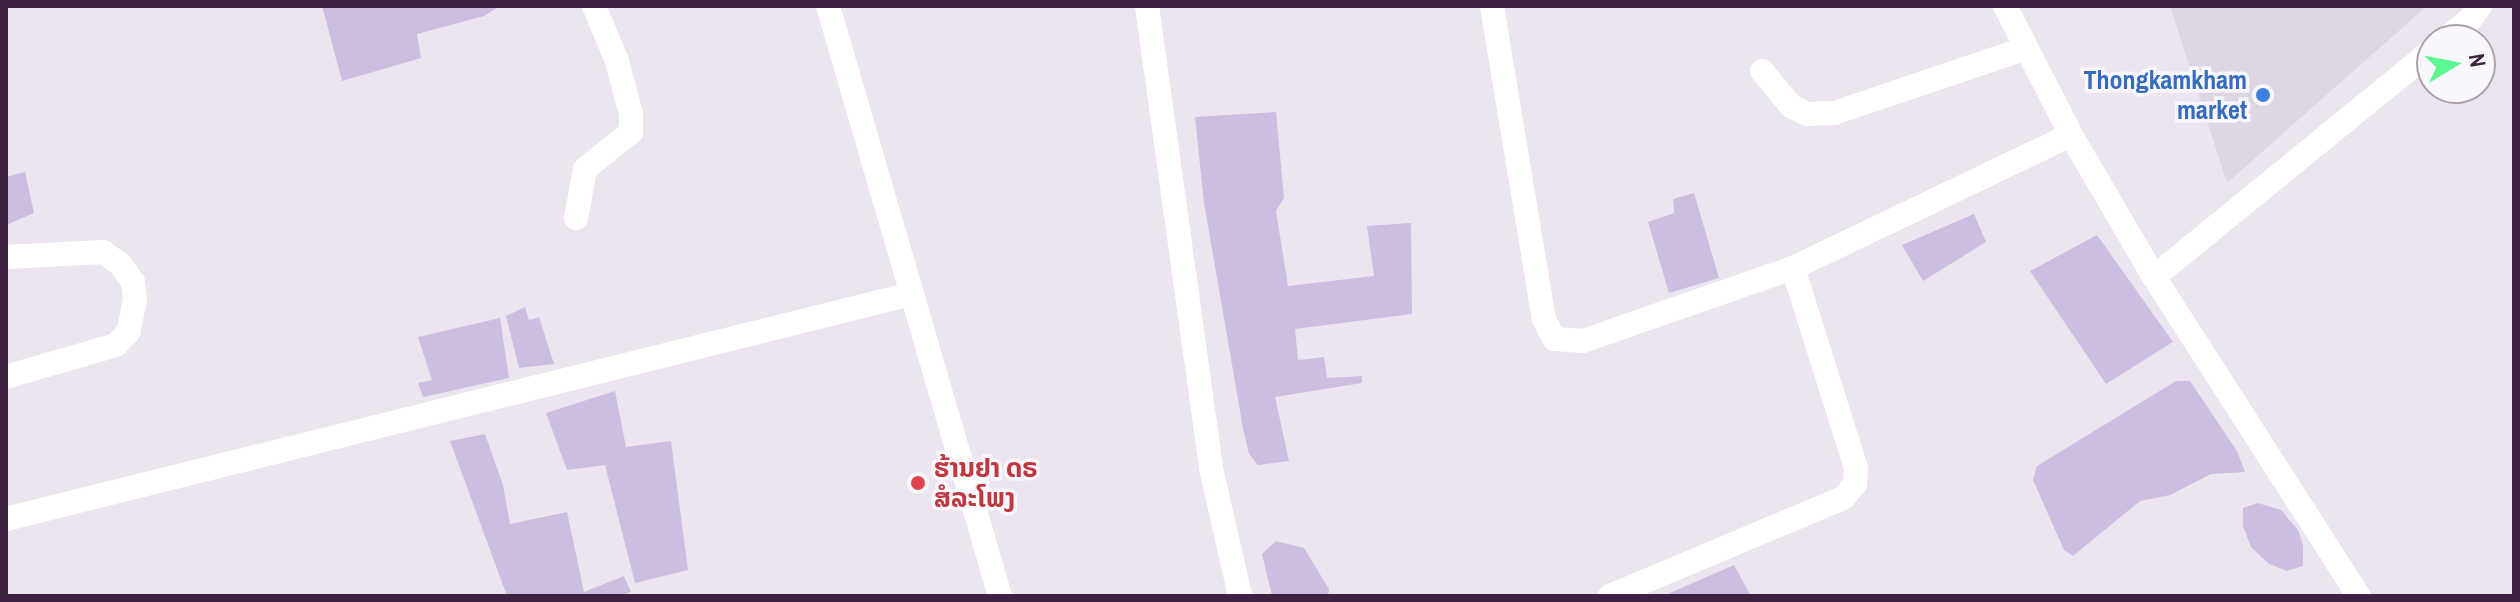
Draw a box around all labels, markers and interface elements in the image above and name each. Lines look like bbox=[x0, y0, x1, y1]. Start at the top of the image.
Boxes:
north arrow bbox=[2416, 24, 2496, 104]
text: N bbox=[2462, 51, 2494, 69]
place label: Thongkamkham market bbox=[2084, 64, 2247, 126]
marker: Thongkamkham market bbox=[2254, 86, 2272, 104]
place label: ຮ້ານຢາ ດຣ ສໍລະໂພງ bbox=[934, 452, 1038, 514]
marker: ຮ້ານຢາ ດຣ ສໍລະໂພງ bbox=[909, 474, 927, 492]

